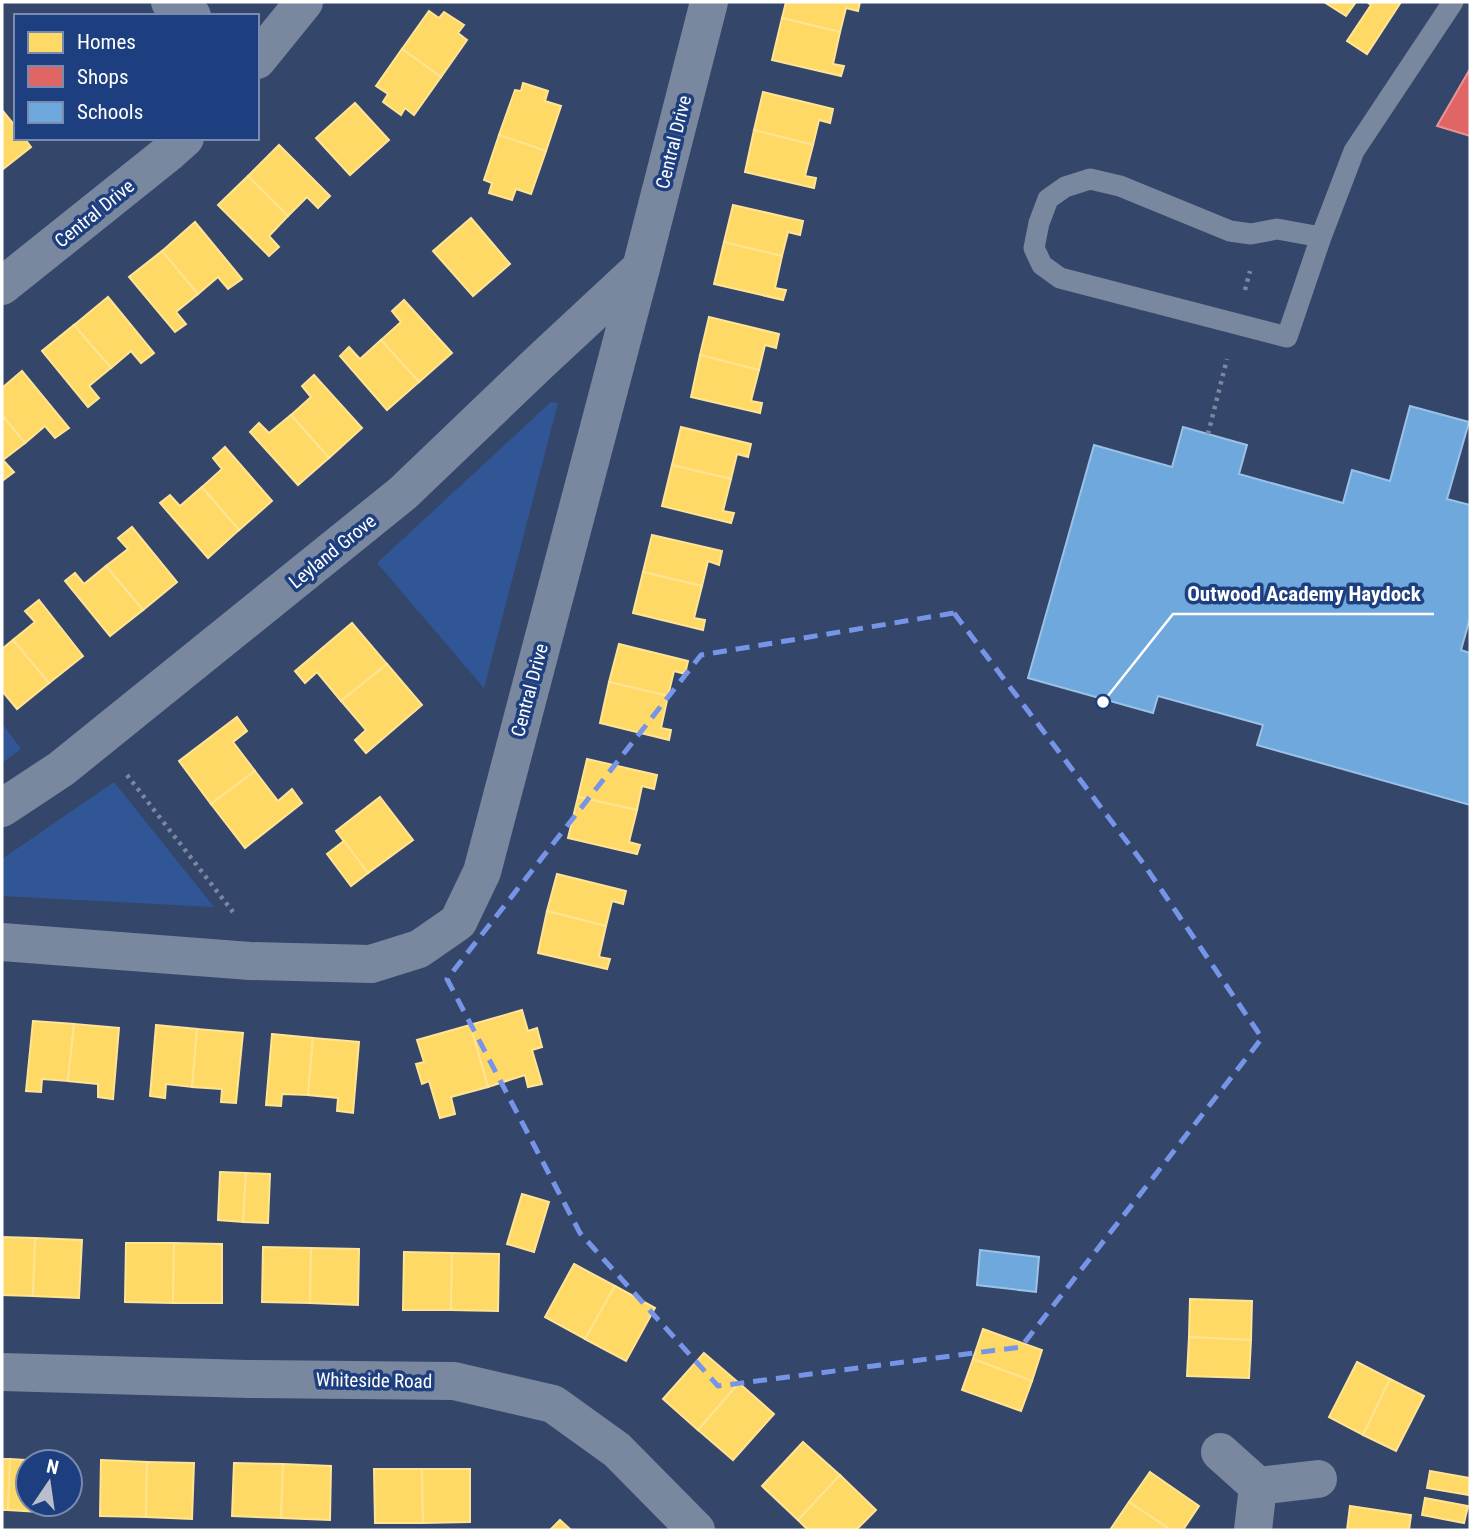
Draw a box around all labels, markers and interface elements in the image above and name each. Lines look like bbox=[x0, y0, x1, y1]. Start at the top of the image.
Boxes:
legend bbox=[14, 14, 259, 140]
text: Homes bbox=[77, 30, 136, 54]
text: Shops bbox=[77, 65, 129, 89]
street label: Central Drive bbox=[651, 93, 696, 191]
text: Schools bbox=[77, 100, 143, 124]
street label: Central Drive bbox=[50, 174, 139, 252]
street label: Leyland Grove bbox=[284, 509, 381, 593]
callout: Outwood Academy Haydock bbox=[1173, 572, 1434, 614]
text: Outwood Academy Haydock bbox=[1187, 582, 1422, 606]
street label: Central Drive bbox=[506, 641, 553, 739]
street label: Whiteside Road bbox=[316, 1368, 432, 1393]
north arrow bbox=[14, 1448, 84, 1518]
text: N bbox=[44, 1454, 61, 1479]

